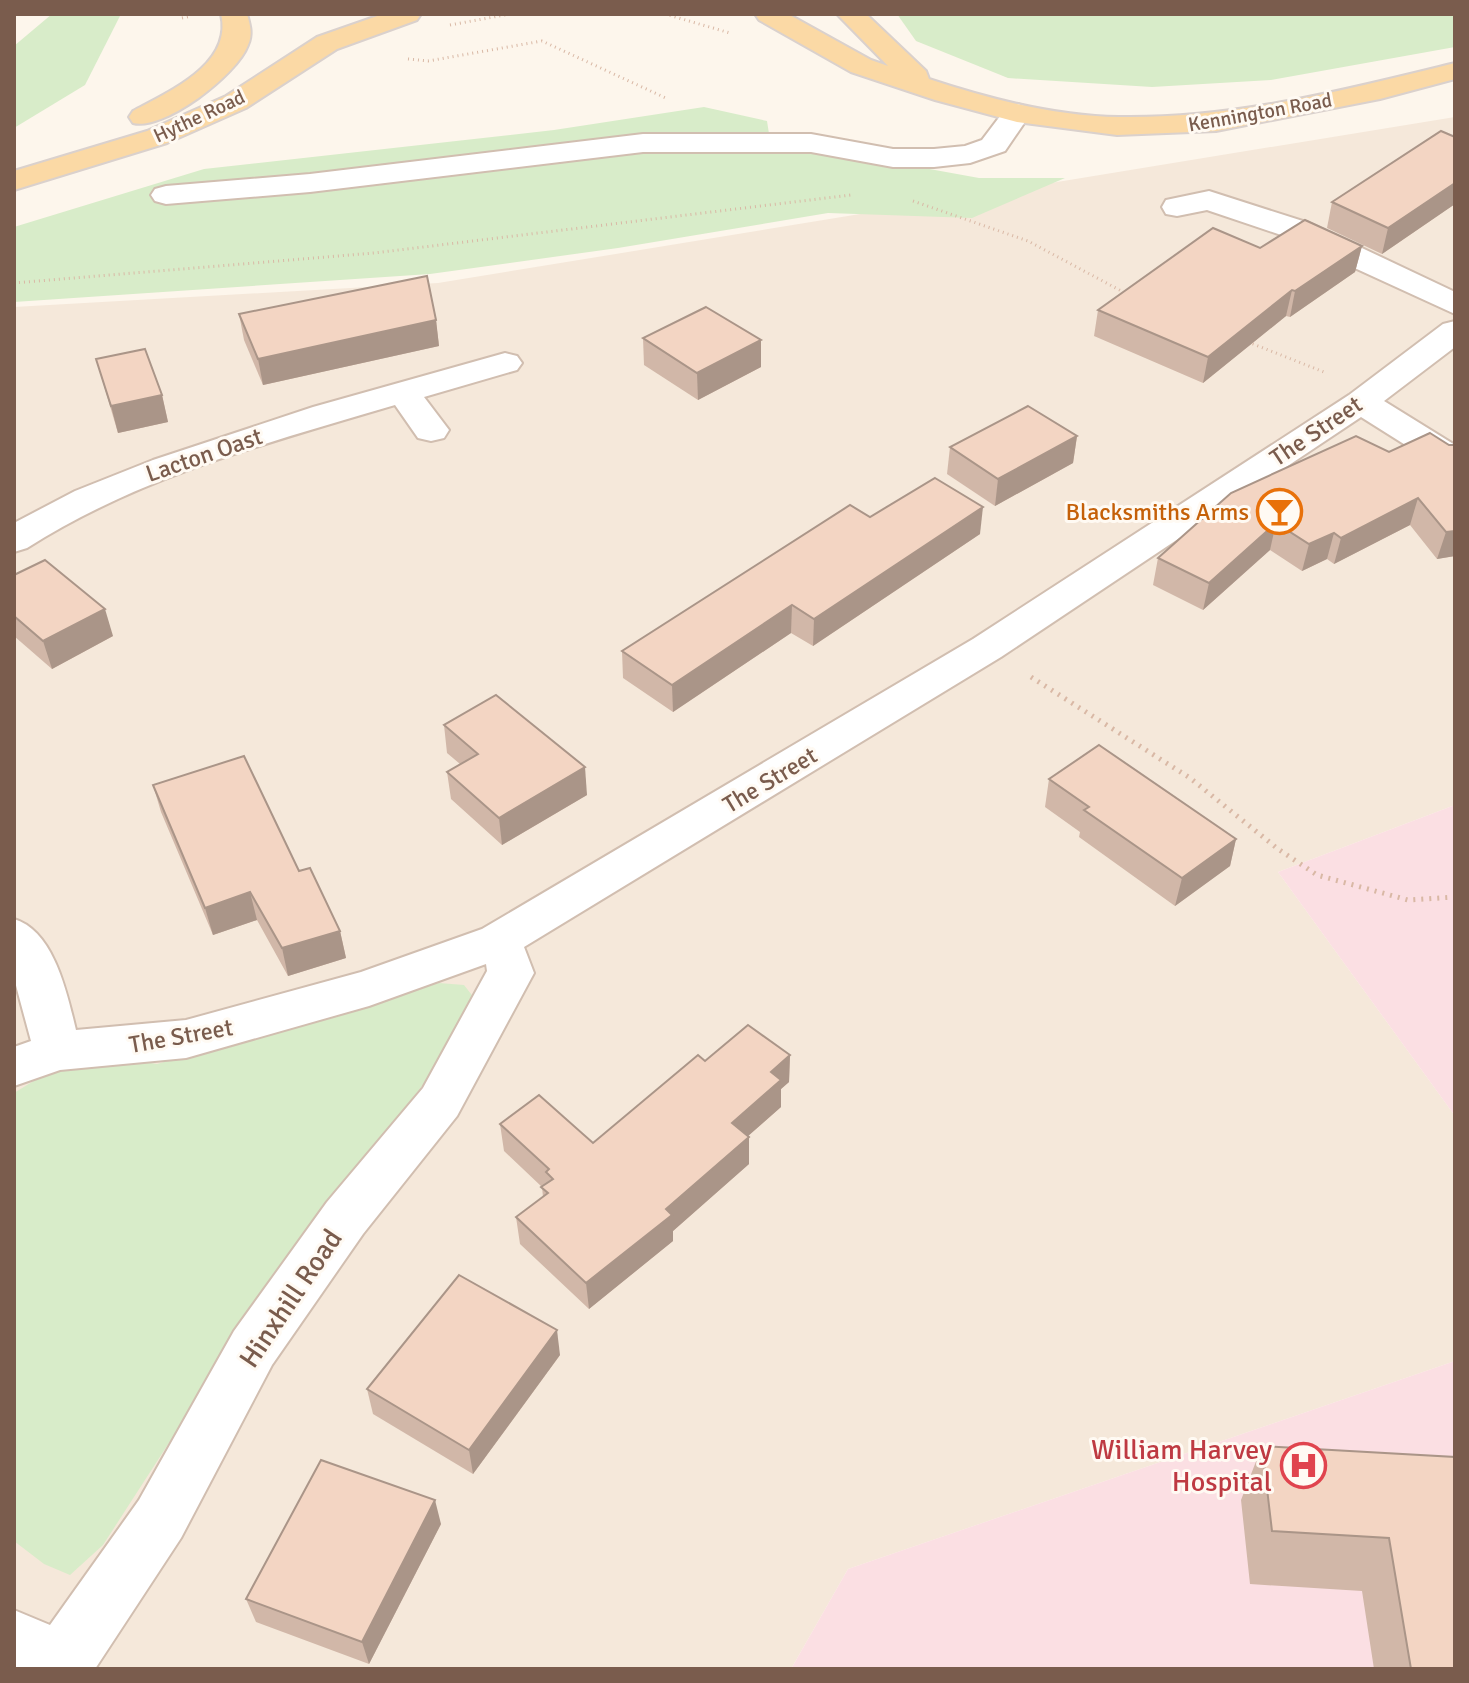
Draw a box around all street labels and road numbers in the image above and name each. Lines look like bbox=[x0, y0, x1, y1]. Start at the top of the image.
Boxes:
street label: Hythe Road bbox=[149, 84, 249, 149]
street label: Kennington Road bbox=[1186, 88, 1334, 137]
street label: The Street bbox=[1264, 389, 1368, 473]
street label: Lacton Oast bbox=[142, 421, 266, 489]
street label: The Street bbox=[717, 740, 823, 820]
street label: The Street bbox=[127, 1012, 235, 1060]
street label: Hinxhill Road bbox=[232, 1223, 350, 1374]

